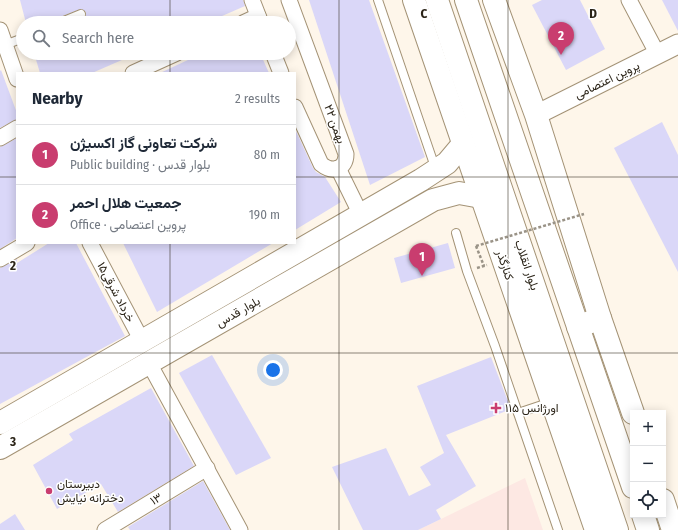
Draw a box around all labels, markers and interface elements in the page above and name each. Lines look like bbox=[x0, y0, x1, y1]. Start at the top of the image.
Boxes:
text: C bbox=[421, 6, 428, 21]
text: D bbox=[589, 6, 597, 21]
search box bbox=[16, 16, 296, 60]
pin: 2 bbox=[548, 22, 574, 55]
icon: search bbox=[30, 27, 52, 49]
text: Search here bbox=[62, 29, 134, 47]
street label: پروین اعتصامی bbox=[572, 58, 642, 103]
text: Nearby bbox=[32, 88, 83, 109]
text: 2 results bbox=[235, 91, 280, 106]
street label: ۲۲ بهمن bbox=[321, 103, 348, 146]
text: شرکت تعاونی گاز اکسیژن bbox=[70, 134, 217, 152]
text: 1 bbox=[42, 147, 48, 162]
text: 80 m bbox=[254, 147, 280, 162]
text: Public building · بلوار قدس bbox=[70, 157, 210, 172]
text: جمعیت هلال احمر bbox=[70, 194, 181, 212]
text: 2 bbox=[42, 207, 48, 222]
text: 190 m bbox=[249, 207, 280, 222]
text: Office · پروین اعتصامی bbox=[70, 217, 186, 232]
street label: بلوار انقلاب bbox=[511, 238, 542, 292]
pin: 1 bbox=[409, 243, 435, 276]
street label: کنارگذر bbox=[492, 247, 517, 282]
text: 2 bbox=[9, 258, 16, 273]
street label: ۱۵خرداد شرقی bbox=[93, 260, 138, 325]
street label: بلوار قدس bbox=[214, 294, 263, 331]
your location bbox=[263, 360, 283, 380]
place label: اورژانس ۱۱۵ bbox=[505, 401, 559, 416]
marker: اورژانس ۱۱۵ bbox=[490, 402, 502, 414]
map controls bbox=[630, 410, 666, 518]
button: + bbox=[630, 410, 666, 446]
text: 3 bbox=[9, 434, 16, 449]
button: − bbox=[630, 446, 666, 482]
place label: دبیرستان دخترانه نیایش bbox=[57, 477, 124, 506]
button: locate bbox=[630, 482, 666, 518]
marker: دبیرستان دخترانه نیایش bbox=[44, 486, 54, 496]
street label: ۱۳ bbox=[148, 490, 165, 508]

